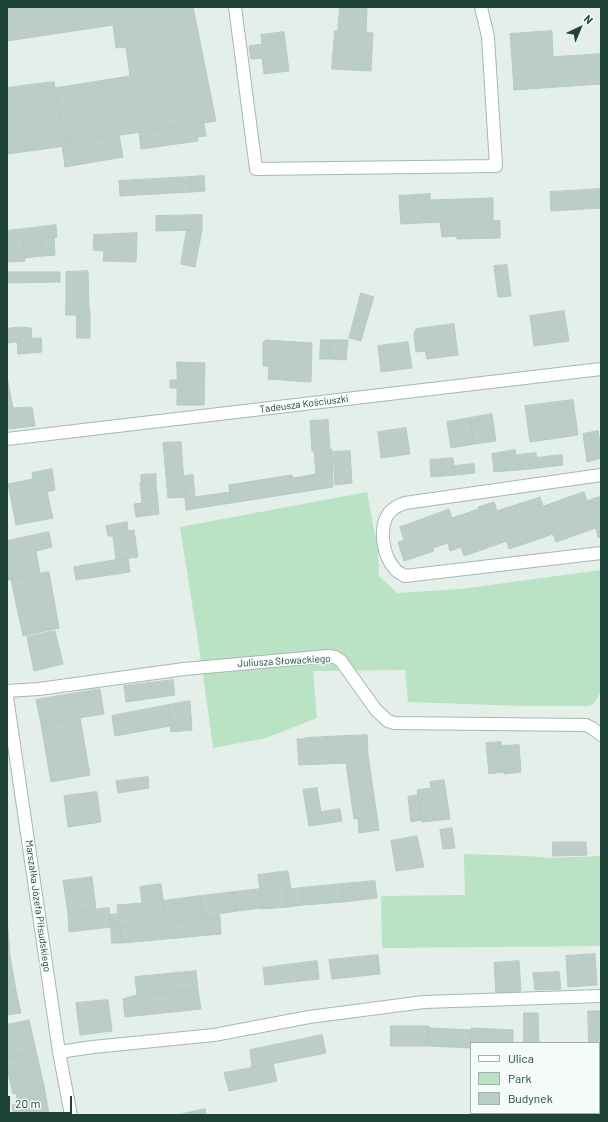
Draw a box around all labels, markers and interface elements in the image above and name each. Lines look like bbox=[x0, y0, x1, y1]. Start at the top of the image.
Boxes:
north arrow bbox=[560, 8, 600, 48]
text: N bbox=[582, 12, 596, 26]
street label: Tadeusza Kościuszki bbox=[259, 393, 349, 415]
street label: Juliusza Słowackiego bbox=[237, 653, 331, 669]
street label: Marszałka Józefa Piłsudskiego bbox=[23, 839, 53, 973]
legend bbox=[470, 1042, 600, 1114]
text: Ulica bbox=[508, 1051, 534, 1065]
text: Park bbox=[508, 1071, 532, 1085]
scale bar bbox=[10, 1088, 74, 1114]
text: Budynek bbox=[508, 1091, 553, 1105]
text: 20 m bbox=[15, 1096, 41, 1110]

